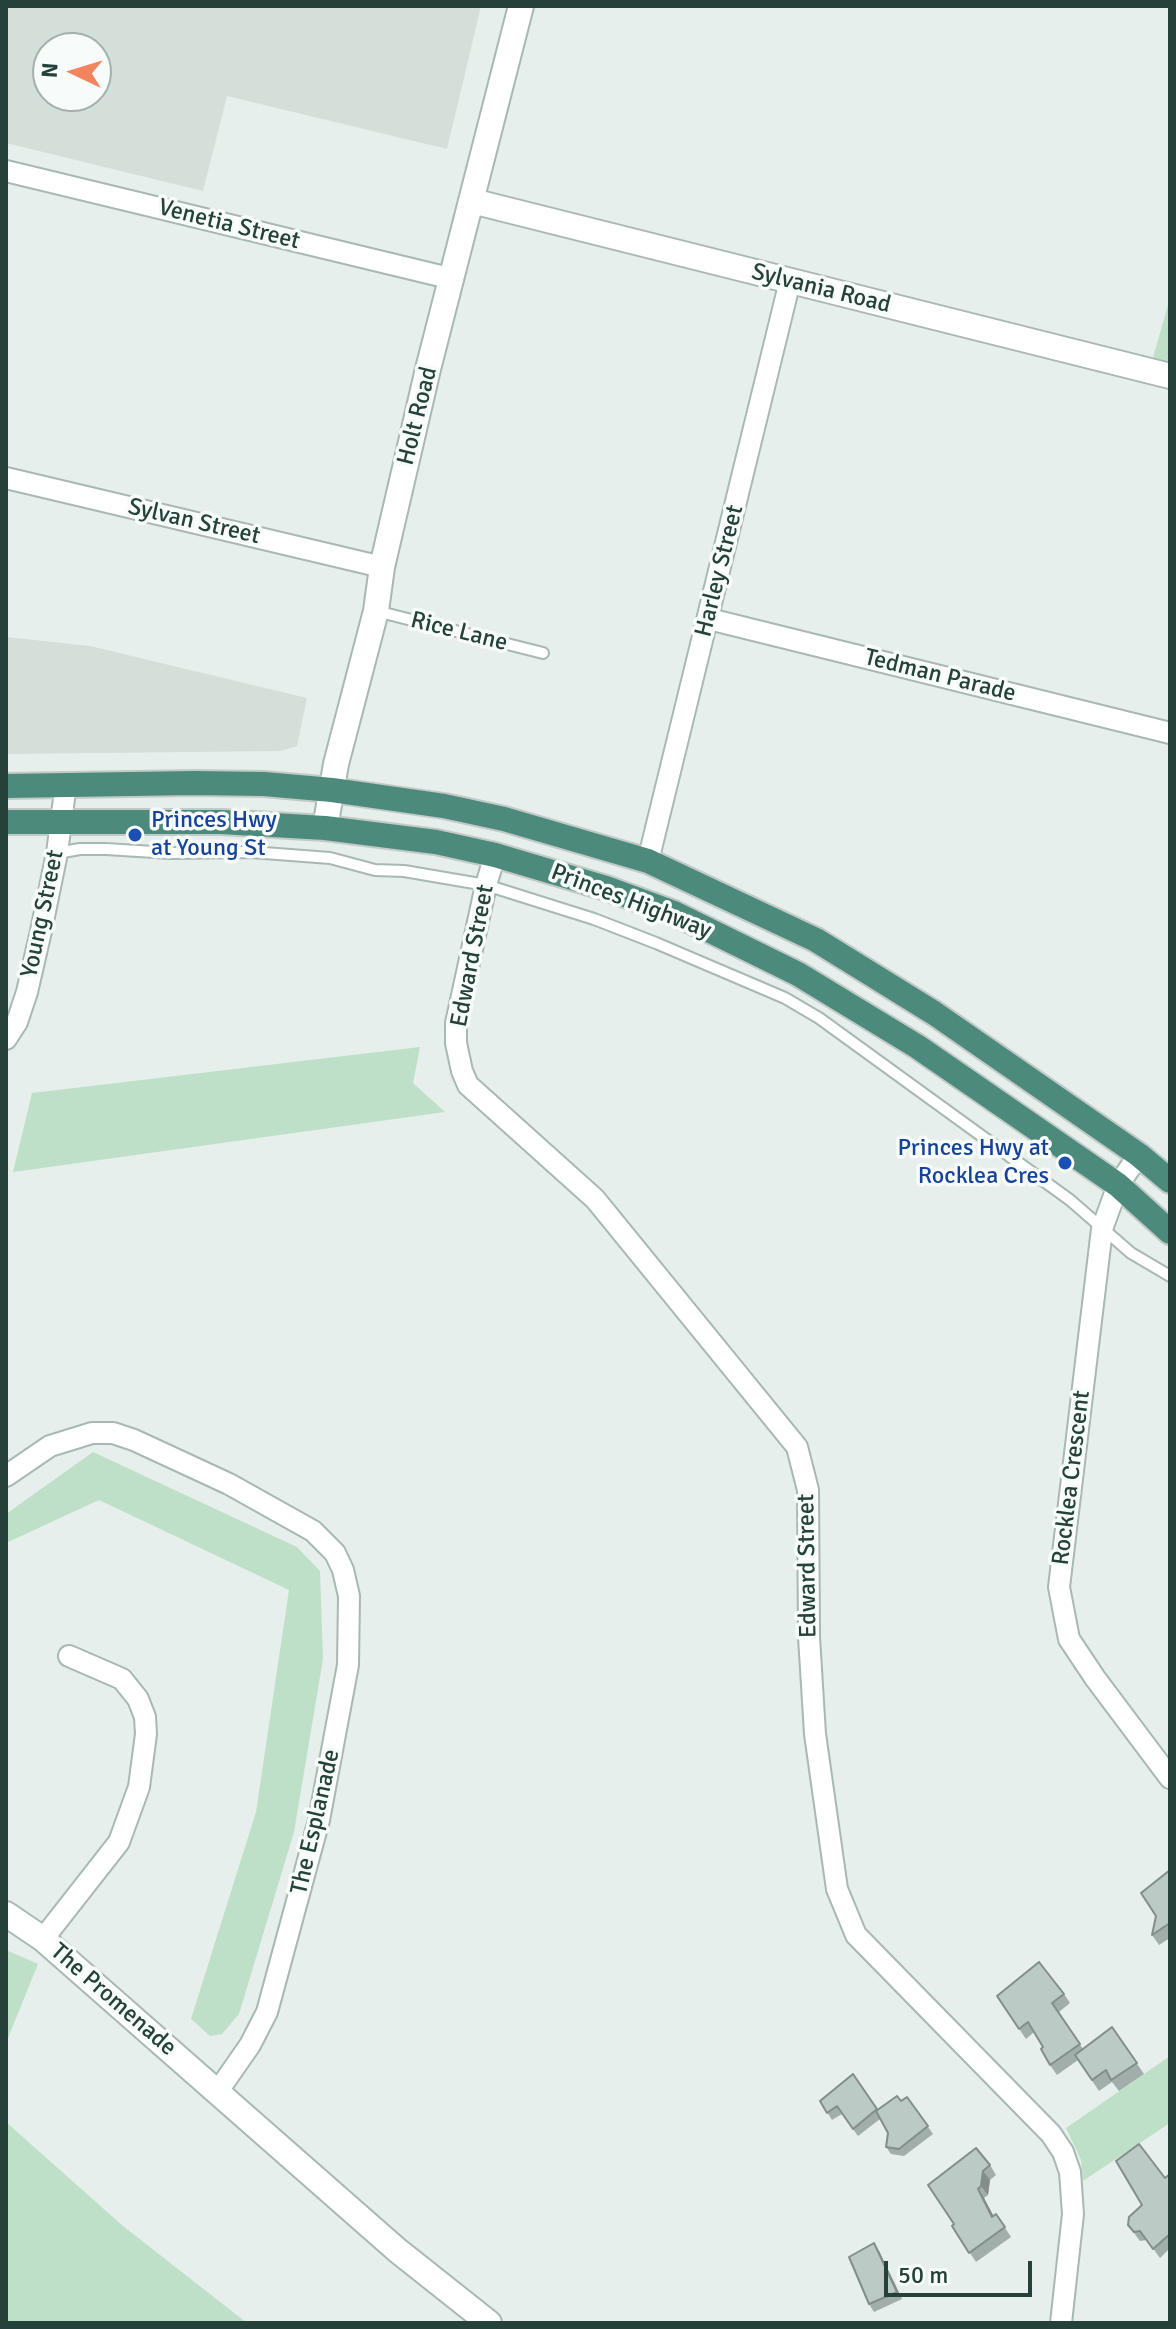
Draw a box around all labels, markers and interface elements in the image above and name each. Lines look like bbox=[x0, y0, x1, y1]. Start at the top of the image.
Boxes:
north arrow bbox=[32, 32, 112, 112]
text: N bbox=[36, 62, 64, 79]
street label: Venetia Street bbox=[155, 194, 303, 256]
street label: Sylvania Road bbox=[748, 258, 894, 320]
street label: Holt Road bbox=[392, 364, 444, 468]
street label: Sylvan Street bbox=[125, 493, 263, 551]
street label: Harley Street bbox=[690, 502, 750, 640]
street label: Rice Lane bbox=[408, 606, 510, 658]
street label: Tedman Parade bbox=[861, 643, 1019, 709]
place label: Princes Hwy at Young St bbox=[151, 807, 277, 863]
marker: Princes Hwy at Young St bbox=[126, 826, 144, 844]
street label: Young Street bbox=[15, 847, 71, 981]
street label: Princes Highway bbox=[547, 858, 715, 946]
street label: Edward Street bbox=[445, 882, 501, 1030]
place label: Princes Hwy at Rocklea Cres bbox=[898, 1135, 1049, 1191]
marker: Princes Hwy at Rocklea Cres bbox=[1056, 1154, 1074, 1172]
street label: Rocklea Crescent bbox=[1047, 1389, 1097, 1567]
street label: Edward Street bbox=[792, 1494, 824, 1638]
street label: The Esplanade bbox=[285, 1747, 347, 1897]
street label: The Promenade bbox=[44, 1938, 182, 2062]
scale bar bbox=[888, 2245, 1036, 2295]
text: 50 m bbox=[898, 2260, 948, 2290]

